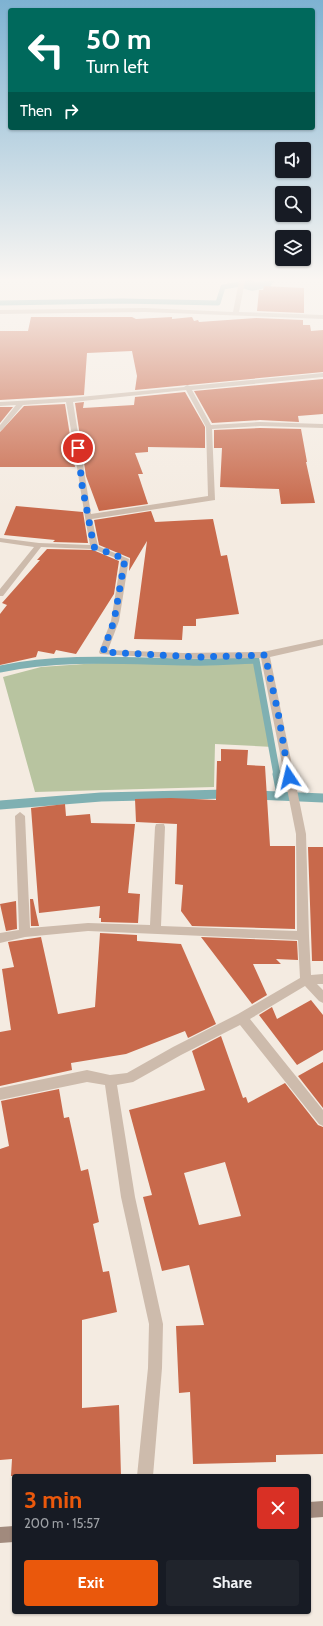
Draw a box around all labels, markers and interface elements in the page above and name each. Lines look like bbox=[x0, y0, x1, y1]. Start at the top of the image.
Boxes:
text: 50 m bbox=[86, 22, 151, 56]
icon: left bbox=[20, 24, 72, 76]
text: Turn left bbox=[86, 56, 149, 78]
icon: right bbox=[60, 100, 82, 122]
text: Then bbox=[20, 102, 52, 120]
map controls bbox=[275, 142, 311, 266]
button: sound bbox=[275, 142, 311, 178]
button: search bbox=[275, 186, 311, 222]
button: layers bbox=[275, 230, 311, 266]
pin bbox=[61, 431, 95, 465]
icon: arrive bbox=[67, 437, 89, 459]
position arrow bbox=[268, 756, 310, 798]
text: 3 min bbox=[24, 1485, 82, 1514]
button: close bbox=[257, 1487, 299, 1529]
text: 200 m · 15:57 bbox=[24, 1515, 100, 1531]
button: Exit bbox=[24, 1560, 158, 1606]
button: Share bbox=[166, 1560, 299, 1606]

